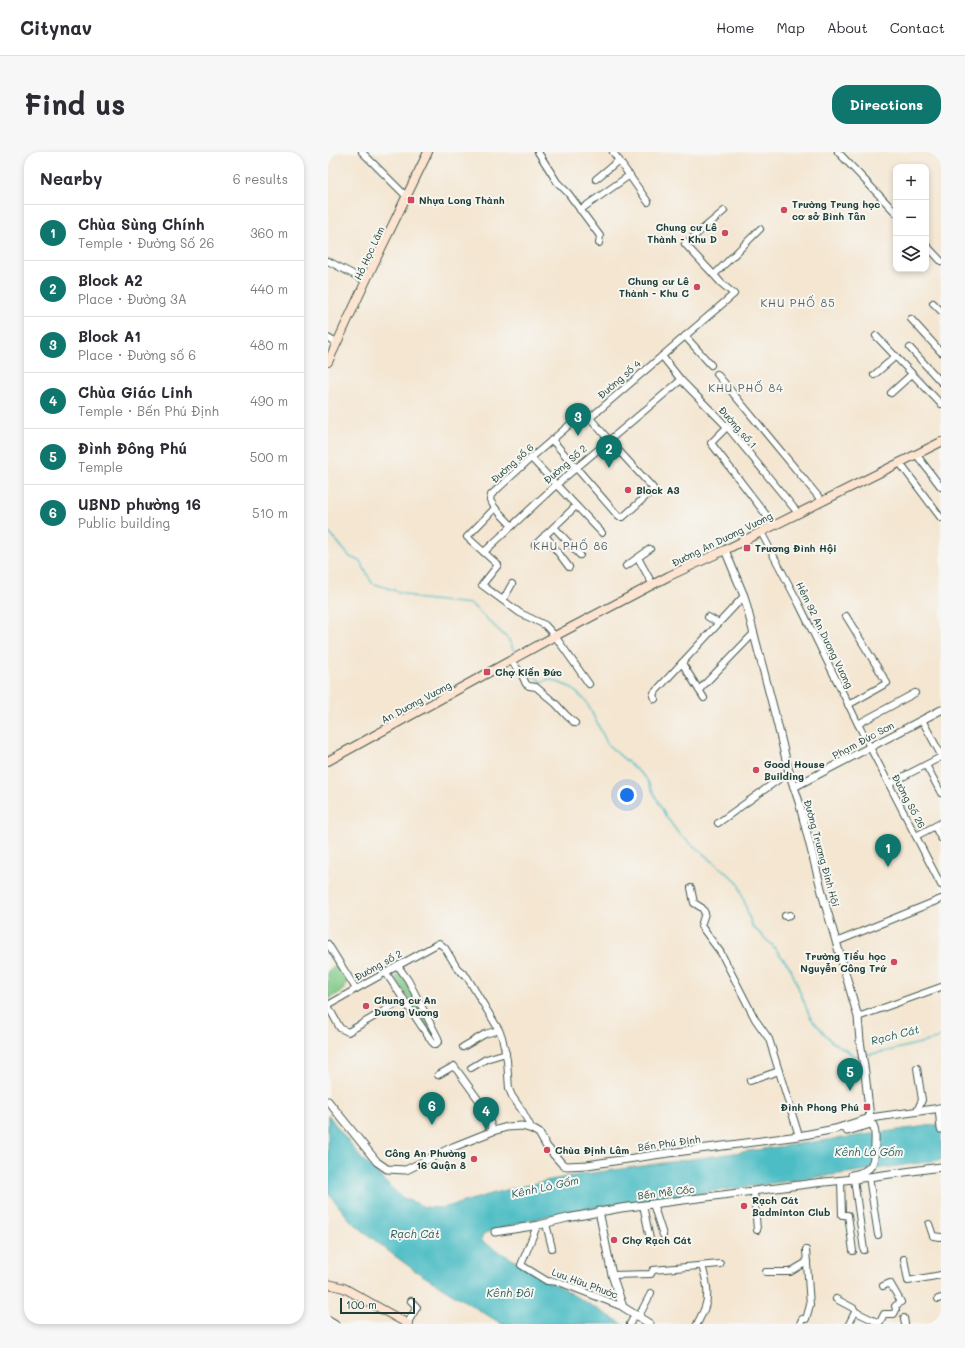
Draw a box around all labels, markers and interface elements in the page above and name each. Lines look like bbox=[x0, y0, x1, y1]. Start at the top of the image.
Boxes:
text: Citynav bbox=[20, 15, 92, 40]
text: Home bbox=[716, 18, 754, 37]
text: Map bbox=[776, 18, 805, 37]
text: About bbox=[827, 18, 868, 37]
text: Contact bbox=[890, 18, 945, 37]
button: Directions bbox=[832, 85, 941, 124]
text: Find us bbox=[24, 86, 125, 122]
map controls bbox=[893, 164, 929, 272]
button: + bbox=[893, 164, 929, 200]
text: Nearby bbox=[40, 167, 102, 189]
text: 6 results bbox=[233, 170, 288, 187]
place label: Nhựa Long Thành bbox=[419, 193, 505, 207]
marker: Nhựa Long Thành bbox=[406, 195, 416, 205]
place label: Trường Trung học cơ sở Bình Tân bbox=[792, 197, 880, 223]
button: − bbox=[893, 200, 929, 236]
marker: Trường Trung học cơ sở Bình Tân bbox=[779, 205, 789, 215]
text: Chùa Sùng Chính bbox=[78, 214, 204, 234]
place label: Chung cư Lê Thành - Khu D bbox=[647, 220, 717, 246]
text: 1 bbox=[50, 224, 56, 241]
text: 360 m bbox=[250, 224, 288, 241]
street label: Hồ Học Lãm bbox=[350, 224, 388, 282]
marker: Chung cư Lê Thành - Khu D bbox=[720, 228, 730, 238]
text: Temple · Đường Số 26 bbox=[78, 234, 214, 251]
button: layers bbox=[893, 236, 929, 272]
text: Block A2 bbox=[78, 270, 143, 290]
place label: Chung cư Lê Thành - Khu C bbox=[619, 274, 690, 300]
text: 2 bbox=[49, 280, 57, 297]
text: 440 m bbox=[250, 280, 288, 297]
marker: Chung cư Lê Thành - Khu C bbox=[692, 282, 702, 292]
text: Place · Đường 3A bbox=[78, 290, 187, 307]
district label: KHU PHỐ 85 bbox=[760, 295, 836, 310]
text: Block A1 bbox=[78, 326, 141, 346]
text: 3 bbox=[49, 336, 57, 353]
text: 480 m bbox=[250, 336, 288, 353]
text: Place · Đường số 6 bbox=[78, 346, 196, 363]
street label: Đường số 4 bbox=[594, 356, 644, 402]
district label: KHU PHỐ 84 bbox=[708, 380, 784, 395]
text: Chùa Giác Linh bbox=[78, 382, 192, 402]
text: 4 bbox=[49, 392, 57, 409]
text: 490 m bbox=[250, 392, 288, 409]
text: Temple · Bến Phú Định bbox=[78, 402, 219, 419]
pin: 3 bbox=[565, 403, 591, 436]
street label: Đường số 1 bbox=[716, 403, 760, 451]
pin: 2 bbox=[596, 435, 622, 468]
text: Đình Đông Phú bbox=[78, 438, 187, 458]
street label: Đường số 6 bbox=[488, 440, 536, 486]
street label: Đường Số 2 bbox=[540, 441, 590, 487]
text: 5 bbox=[49, 448, 57, 465]
text: 500 m bbox=[250, 448, 288, 465]
text: Temple bbox=[78, 458, 123, 475]
place label: Block A3 bbox=[636, 483, 679, 497]
marker: Block A3 bbox=[623, 485, 633, 495]
text: UBND phường 16 bbox=[78, 494, 201, 514]
text: 6 bbox=[49, 504, 57, 521]
text: 510 m bbox=[252, 504, 288, 521]
street label: Đường An Dương Vương bbox=[669, 508, 775, 570]
text: Public building bbox=[78, 514, 170, 531]
district label: KHU PHỐ 86 bbox=[533, 538, 609, 553]
place label: Trương Đình Hội bbox=[755, 541, 837, 555]
marker: Trương Đình Hội bbox=[742, 543, 752, 553]
street label: Hẻm 92 An Dương Vương bbox=[793, 579, 857, 691]
place label: Chợ Kiến Đức bbox=[495, 665, 562, 679]
marker: Chợ Kiến Đức bbox=[482, 667, 492, 677]
street label: An Dương Vương bbox=[378, 678, 454, 726]
street label: Phạm Đức Sơn bbox=[830, 718, 896, 762]
place label: Good House Building bbox=[764, 757, 825, 783]
marker: Good House Building bbox=[751, 765, 761, 775]
street label: Đường Số 26 bbox=[889, 771, 929, 831]
your location bbox=[617, 785, 637, 805]
street label: Đường Trương Đình Hội bbox=[801, 798, 843, 908]
pin: 1 bbox=[875, 834, 901, 867]
street label: Đường số 2 bbox=[352, 946, 404, 984]
place label: Trường Tiểu học Nguyễn Công Trứ bbox=[800, 949, 887, 975]
marker: Trường Tiểu học Nguyễn Công Trứ bbox=[889, 957, 899, 967]
place label: Chung cư An Dương Vương bbox=[374, 993, 438, 1019]
marker: Chung cư An Dương Vương bbox=[361, 1001, 371, 1011]
water label: Rạch Cát bbox=[869, 1021, 921, 1048]
pin: 5 bbox=[837, 1058, 863, 1091]
pin: 6 bbox=[419, 1092, 445, 1125]
pin: 4 bbox=[473, 1097, 499, 1130]
place label: Đình Phong Phú bbox=[781, 1100, 859, 1114]
marker: Đình Phong Phú bbox=[862, 1102, 872, 1112]
street label: Bến Phú Định bbox=[637, 1132, 702, 1154]
place label: Chùa Định Lâm bbox=[555, 1143, 629, 1157]
water label: Kênh Lò Gốm bbox=[835, 1144, 904, 1159]
marker: Chùa Định Lâm bbox=[542, 1145, 552, 1155]
place label: Công An Phường 16 Quận 8 bbox=[385, 1146, 466, 1172]
marker: Công An Phường 16 Quận 8 bbox=[469, 1154, 479, 1164]
water label: Kênh Lò Gốm bbox=[510, 1172, 580, 1201]
street label: Bến Mễ Cốc bbox=[637, 1182, 695, 1202]
place label: Rạch Cát Badminton Club bbox=[752, 1193, 830, 1219]
marker: Rạch Cát Badminton Club bbox=[739, 1201, 749, 1211]
water label: Rạch Cát bbox=[390, 1226, 440, 1241]
place label: Chợ Rạch Cát bbox=[622, 1233, 692, 1247]
marker: Chợ Rạch Cát bbox=[609, 1235, 619, 1245]
street label: Lưu Hữu Phước bbox=[550, 1265, 620, 1302]
water label: Kênh Đôi bbox=[486, 1285, 534, 1300]
scale bar bbox=[340, 1296, 415, 1315]
text: 100 m bbox=[346, 1297, 377, 1312]

